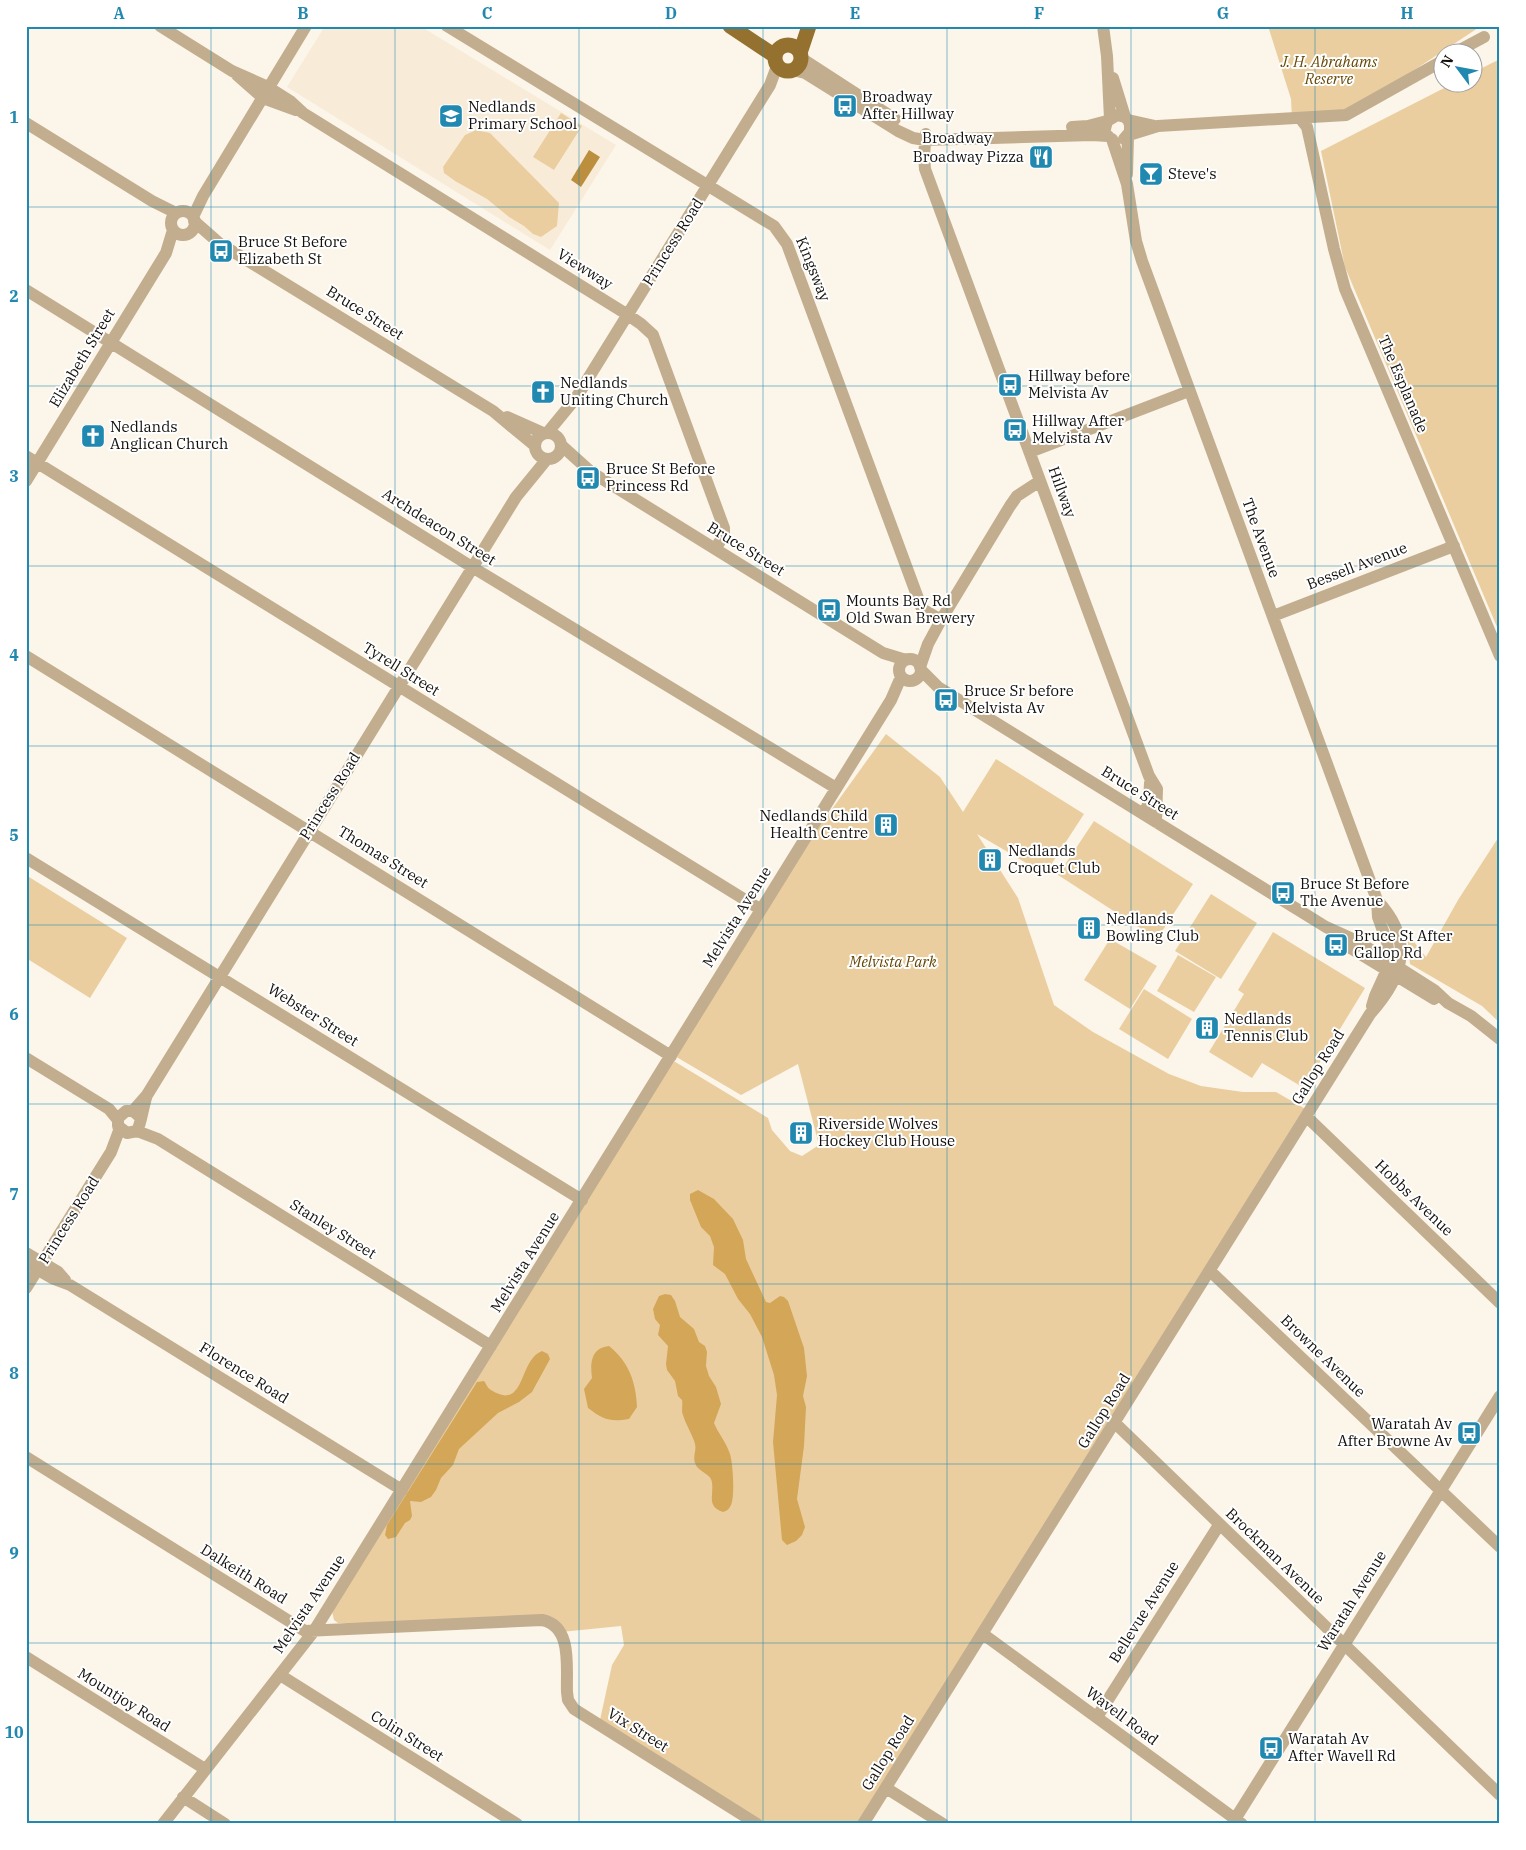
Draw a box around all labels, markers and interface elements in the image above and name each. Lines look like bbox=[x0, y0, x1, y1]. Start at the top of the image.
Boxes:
text: A bbox=[113, 3, 125, 23]
text: B bbox=[297, 3, 309, 23]
text: C bbox=[482, 3, 492, 23]
text: D bbox=[665, 3, 677, 23]
text: E bbox=[850, 3, 860, 23]
text: F bbox=[1034, 3, 1044, 23]
text: G bbox=[1217, 3, 1229, 23]
text: H bbox=[1401, 3, 1414, 23]
north arrow bbox=[1434, 42, 1484, 92]
park label: J. H. Abrahams Reserve bbox=[1280, 52, 1378, 88]
text: N bbox=[1436, 52, 1458, 71]
place label: Broadway After Hillway bbox=[862, 87, 954, 123]
bus stop icon: Broadway After Hillway bbox=[832, 93, 858, 119]
place label: Nedlands Primary School bbox=[468, 97, 577, 133]
school or university icon: Nedlands Primary School bbox=[438, 103, 464, 129]
text: 1 bbox=[9, 107, 19, 127]
street label: Broadway bbox=[922, 128, 992, 147]
restaurant icon: Broadway Pizza bbox=[1028, 144, 1054, 170]
place label: Broadway Pizza bbox=[913, 147, 1024, 166]
bar icon: Steve's bbox=[1138, 161, 1164, 187]
place label: Steve's bbox=[1168, 164, 1217, 183]
street label: Princess Road bbox=[638, 194, 707, 289]
place label: Bruce St Before Elizabeth St bbox=[238, 232, 347, 268]
street label: Kingsway bbox=[792, 234, 835, 304]
bus stop icon: Bruce St Before Elizabeth St bbox=[208, 238, 234, 264]
street label: Viewway bbox=[554, 244, 617, 293]
street label: Bruce Street bbox=[323, 281, 407, 344]
text: 2 bbox=[9, 286, 19, 306]
street label: Elizabeth Street bbox=[45, 305, 119, 411]
street label: The Esplanade bbox=[1374, 332, 1433, 436]
place label: Hillway before Melvista Av bbox=[1028, 366, 1130, 402]
bus stop icon: Hillway before Melvista Av bbox=[997, 372, 1023, 398]
place label: Nedlands Uniting Church bbox=[560, 373, 669, 409]
church icon: Nedlands Uniting Church bbox=[530, 379, 556, 405]
place label: Hillway After Melvista Av bbox=[1032, 411, 1124, 447]
place label: Nedlands Anglican Church bbox=[110, 417, 228, 453]
bus stop icon: Hillway After Melvista Av bbox=[1002, 417, 1028, 443]
church icon: Nedlands Anglican Church bbox=[80, 423, 106, 449]
place label: Bruce St Before Princess Rd bbox=[606, 459, 715, 495]
street label: Hillway bbox=[1044, 464, 1080, 520]
bus stop icon: Bruce St Before Princess Rd bbox=[575, 465, 601, 491]
text: 3 bbox=[9, 466, 19, 486]
street label: Archdeacon Street bbox=[379, 484, 500, 569]
street label: The Avenue bbox=[1238, 495, 1285, 580]
street label: Bruce Street bbox=[704, 517, 788, 580]
street label: Bessell Avenue bbox=[1304, 538, 1410, 593]
place label: Mounts Bay Rd Old Swan Brewery bbox=[846, 591, 975, 627]
bus stop icon: Mounts Bay Rd Old Swan Brewery bbox=[816, 597, 842, 623]
street label: Tyrell Street bbox=[359, 637, 443, 700]
text: 4 bbox=[9, 645, 19, 665]
place label: Bruce Sr before Melvista Av bbox=[964, 681, 1074, 717]
bus stop icon: Bruce Sr before Melvista Av bbox=[933, 687, 959, 713]
street label: Princess Road bbox=[295, 748, 364, 843]
street label: Bruce Street bbox=[1098, 761, 1182, 824]
place label: Nedlands Child Health Centre bbox=[759, 806, 868, 842]
building icon: Nedlands Child Health Centre bbox=[873, 812, 899, 838]
street label: Thomas Street bbox=[335, 821, 432, 892]
text: 5 bbox=[9, 825, 19, 845]
place label: Nedlands Croquet Club bbox=[1008, 841, 1100, 877]
building icon: Nedlands Croquet Club bbox=[977, 847, 1003, 873]
street label: Melvista Avenue bbox=[698, 863, 775, 971]
place label: Bruce St Before The Avenue bbox=[1300, 874, 1409, 910]
bus stop icon: Bruce St Before The Avenue bbox=[1270, 880, 1296, 906]
place label: Nedlands Bowling Club bbox=[1106, 909, 1199, 945]
building icon: Nedlands Bowling Club bbox=[1076, 915, 1102, 941]
place label: Bruce St After Gallop Rd bbox=[1354, 926, 1453, 962]
bus stop icon: Bruce St After Gallop Rd bbox=[1323, 932, 1349, 958]
park label: Melvista Park bbox=[848, 952, 937, 971]
street label: Webster Street bbox=[264, 979, 362, 1050]
text: 6 bbox=[9, 1004, 19, 1024]
place label: Nedlands Tennis Club bbox=[1224, 1009, 1308, 1045]
building icon: Nedlands Tennis Club bbox=[1194, 1015, 1220, 1041]
street label: Gallop Road bbox=[1287, 1026, 1348, 1108]
place label: Riverside Wolves Hockey Club House bbox=[818, 1114, 955, 1150]
building icon: Riverside Wolves Hockey Club House bbox=[788, 1120, 814, 1146]
street label: Hobbs Avenue bbox=[1371, 1155, 1458, 1240]
street label: Princess Road bbox=[34, 1172, 103, 1267]
text: 7 bbox=[9, 1184, 19, 1204]
street label: Stanley Street bbox=[287, 1195, 380, 1263]
street label: Melvista Avenue bbox=[486, 1208, 563, 1316]
street label: Browne Avenue bbox=[1277, 1310, 1370, 1401]
street label: Florence Road bbox=[196, 1338, 292, 1408]
text: 8 bbox=[9, 1363, 19, 1383]
street label: Gallop Road bbox=[1073, 1370, 1134, 1452]
place label: Waratah Av After Browne Av bbox=[1337, 1414, 1452, 1450]
bus stop icon: Waratah Av After Browne Av bbox=[1456, 1420, 1482, 1446]
street label: Brockman Avenue bbox=[1222, 1504, 1329, 1608]
street label: Dalkeith Road bbox=[197, 1539, 291, 1608]
text: 9 bbox=[9, 1543, 19, 1563]
street label: Waratah Avenue bbox=[1313, 1547, 1390, 1655]
street label: Melvista Avenue bbox=[268, 1551, 349, 1657]
street label: Bellevue Avenue bbox=[1105, 1557, 1183, 1666]
street label: Mountjoy Road bbox=[74, 1663, 174, 1736]
street label: Wavell Road bbox=[1082, 1682, 1162, 1749]
street label: Vix Street bbox=[604, 1703, 672, 1756]
street label: Colin Street bbox=[367, 1706, 447, 1765]
street label: Gallop Road bbox=[857, 1712, 918, 1794]
text: 10 bbox=[4, 1722, 24, 1742]
place label: Waratah Av After Wavell Rd bbox=[1288, 1729, 1396, 1765]
bus stop icon: Waratah Av After Wavell Rd bbox=[1258, 1735, 1284, 1761]

